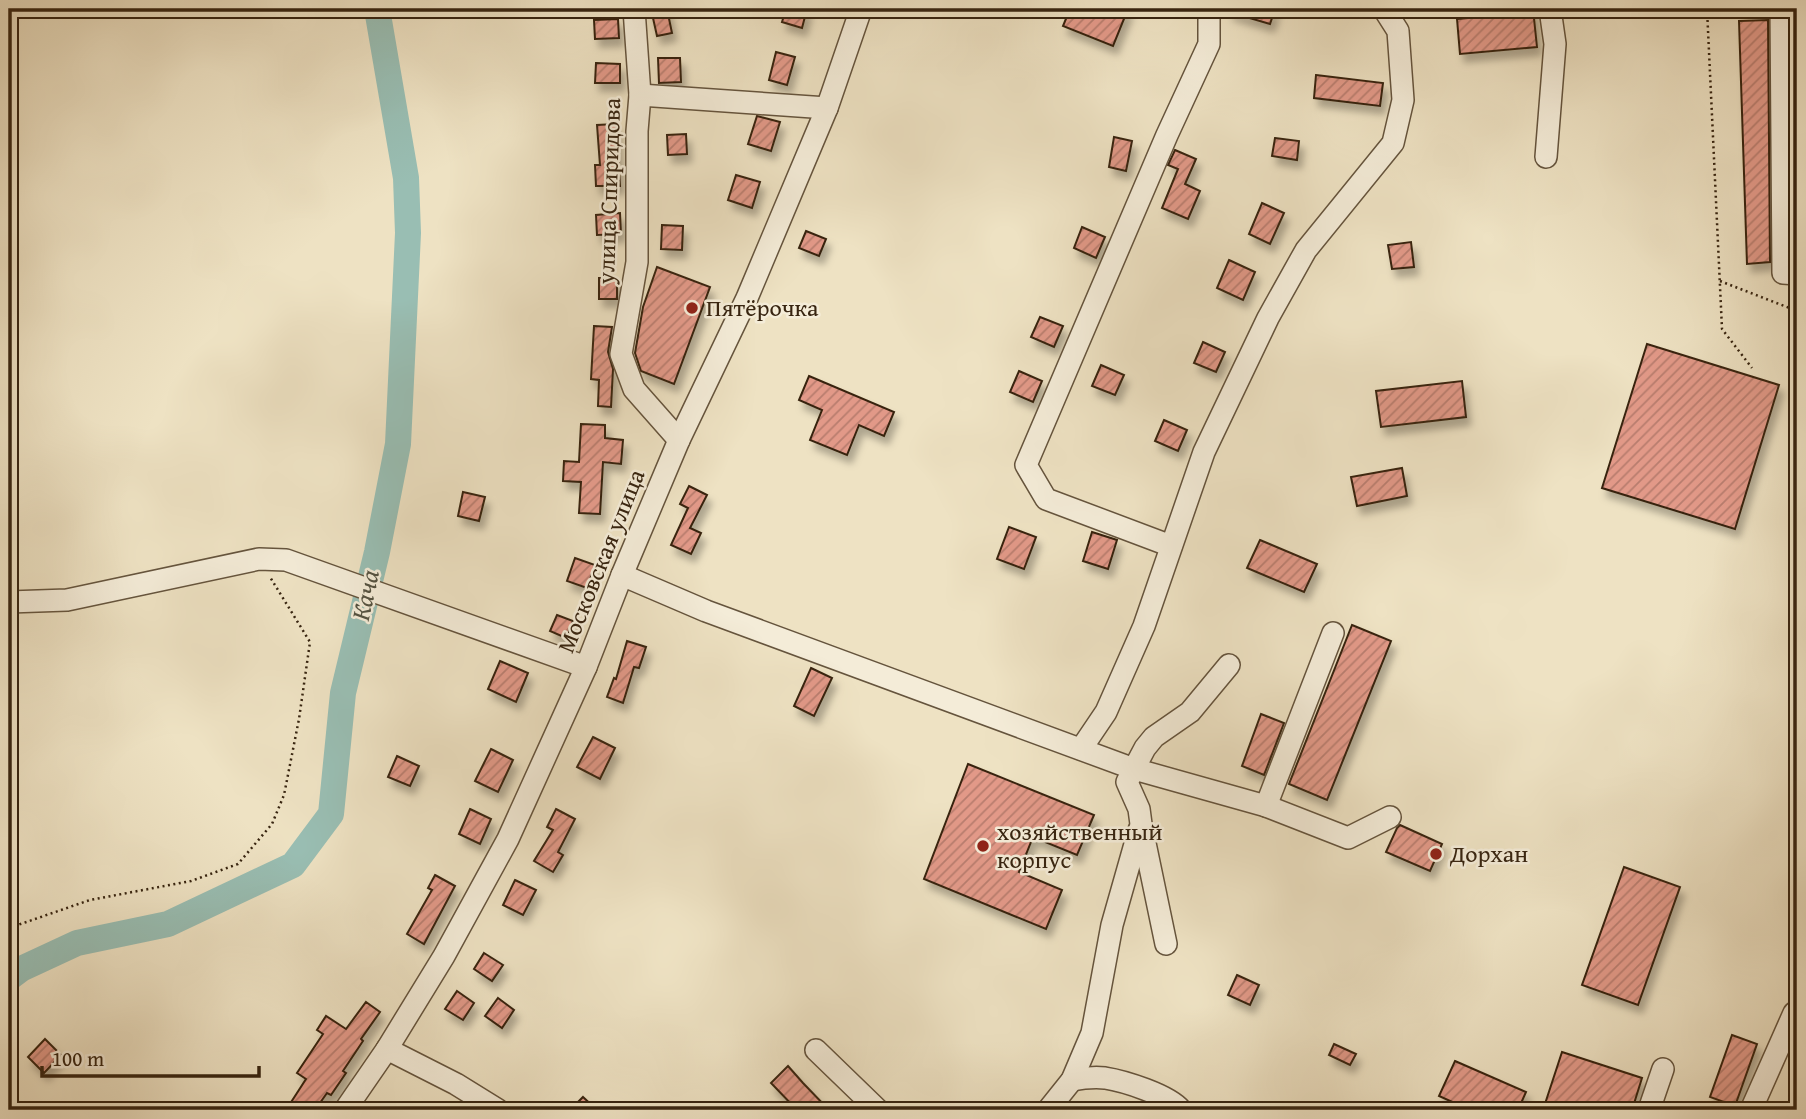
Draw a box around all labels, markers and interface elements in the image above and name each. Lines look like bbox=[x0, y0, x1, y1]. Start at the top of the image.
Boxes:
street label: улица Спиридова bbox=[588, 97, 629, 286]
place label: Пятёрочка bbox=[706, 290, 819, 325]
marker: Пятёрочка bbox=[684, 300, 700, 316]
street label: Московская улица bbox=[548, 463, 654, 658]
water label: Кача bbox=[340, 566, 389, 624]
place label: хозяйственный корпус bbox=[997, 814, 1162, 877]
place label: Дорхан bbox=[1449, 836, 1528, 871]
marker: хозяйственный корпус bbox=[975, 838, 991, 854]
marker: Дорхан bbox=[1428, 846, 1444, 862]
scale bar bbox=[42, 1035, 259, 1079]
text: 100 m bbox=[52, 1043, 104, 1074]

